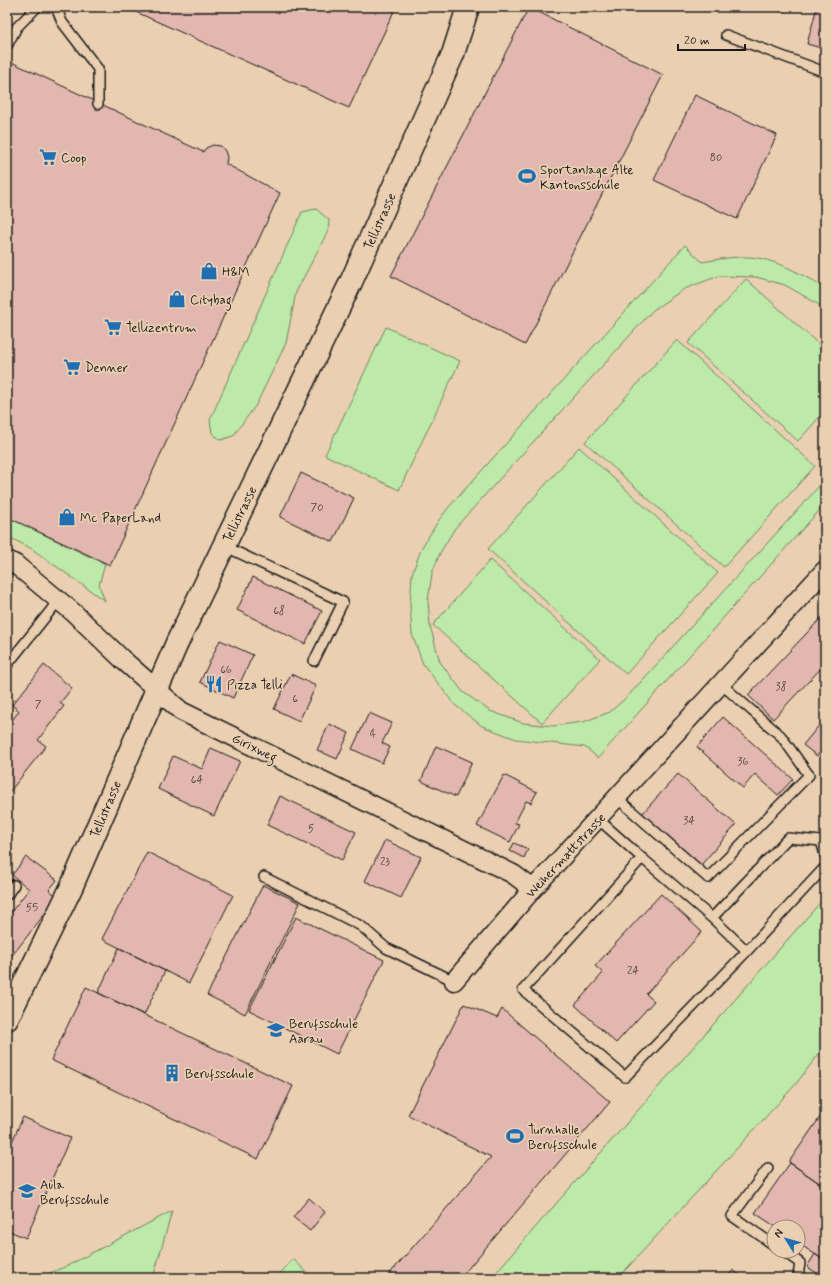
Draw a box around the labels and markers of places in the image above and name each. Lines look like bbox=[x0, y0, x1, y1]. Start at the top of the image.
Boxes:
supermarket icon: Coop bbox=[38, 147, 58, 167]
place label: Coop bbox=[61, 150, 87, 167]
place label: Sportanlage Alte Kantonsschule bbox=[540, 162, 634, 194]
sports icon: Sportanlage Alte Kantonsschule bbox=[517, 166, 537, 186]
shop icon: H&M bbox=[199, 261, 219, 281]
place label: H&M bbox=[222, 264, 249, 281]
shop icon: Citybag bbox=[167, 289, 187, 309]
place label: Citybag bbox=[190, 292, 232, 311]
supermarket icon: Tellizentrum bbox=[103, 317, 123, 337]
place label: Tellizentrum bbox=[126, 320, 197, 337]
supermarket icon: Denner bbox=[62, 357, 82, 377]
place label: Denner bbox=[85, 360, 129, 377]
shop icon: Mc PaperLand bbox=[57, 507, 77, 527]
place label: Mc PaperLand bbox=[80, 510, 161, 527]
restaurant icon: Pizza Telli bbox=[204, 674, 224, 694]
place label: Pizza Telli bbox=[227, 677, 283, 694]
place label: Berufsschule Aarau bbox=[289, 1016, 358, 1048]
school or university icon: Berufsschule Aarau bbox=[266, 1020, 286, 1040]
building icon: Berufsschule bbox=[162, 1063, 182, 1083]
place label: Berufsschule bbox=[185, 1066, 254, 1083]
place label: Turnhalle Berufsschule bbox=[528, 1122, 597, 1154]
sports icon: Turnhalle Berufsschule bbox=[505, 1126, 525, 1146]
place label: Aula Berufsschule bbox=[40, 1177, 109, 1209]
school or university icon: Aula Berufsschule bbox=[17, 1181, 37, 1201]

